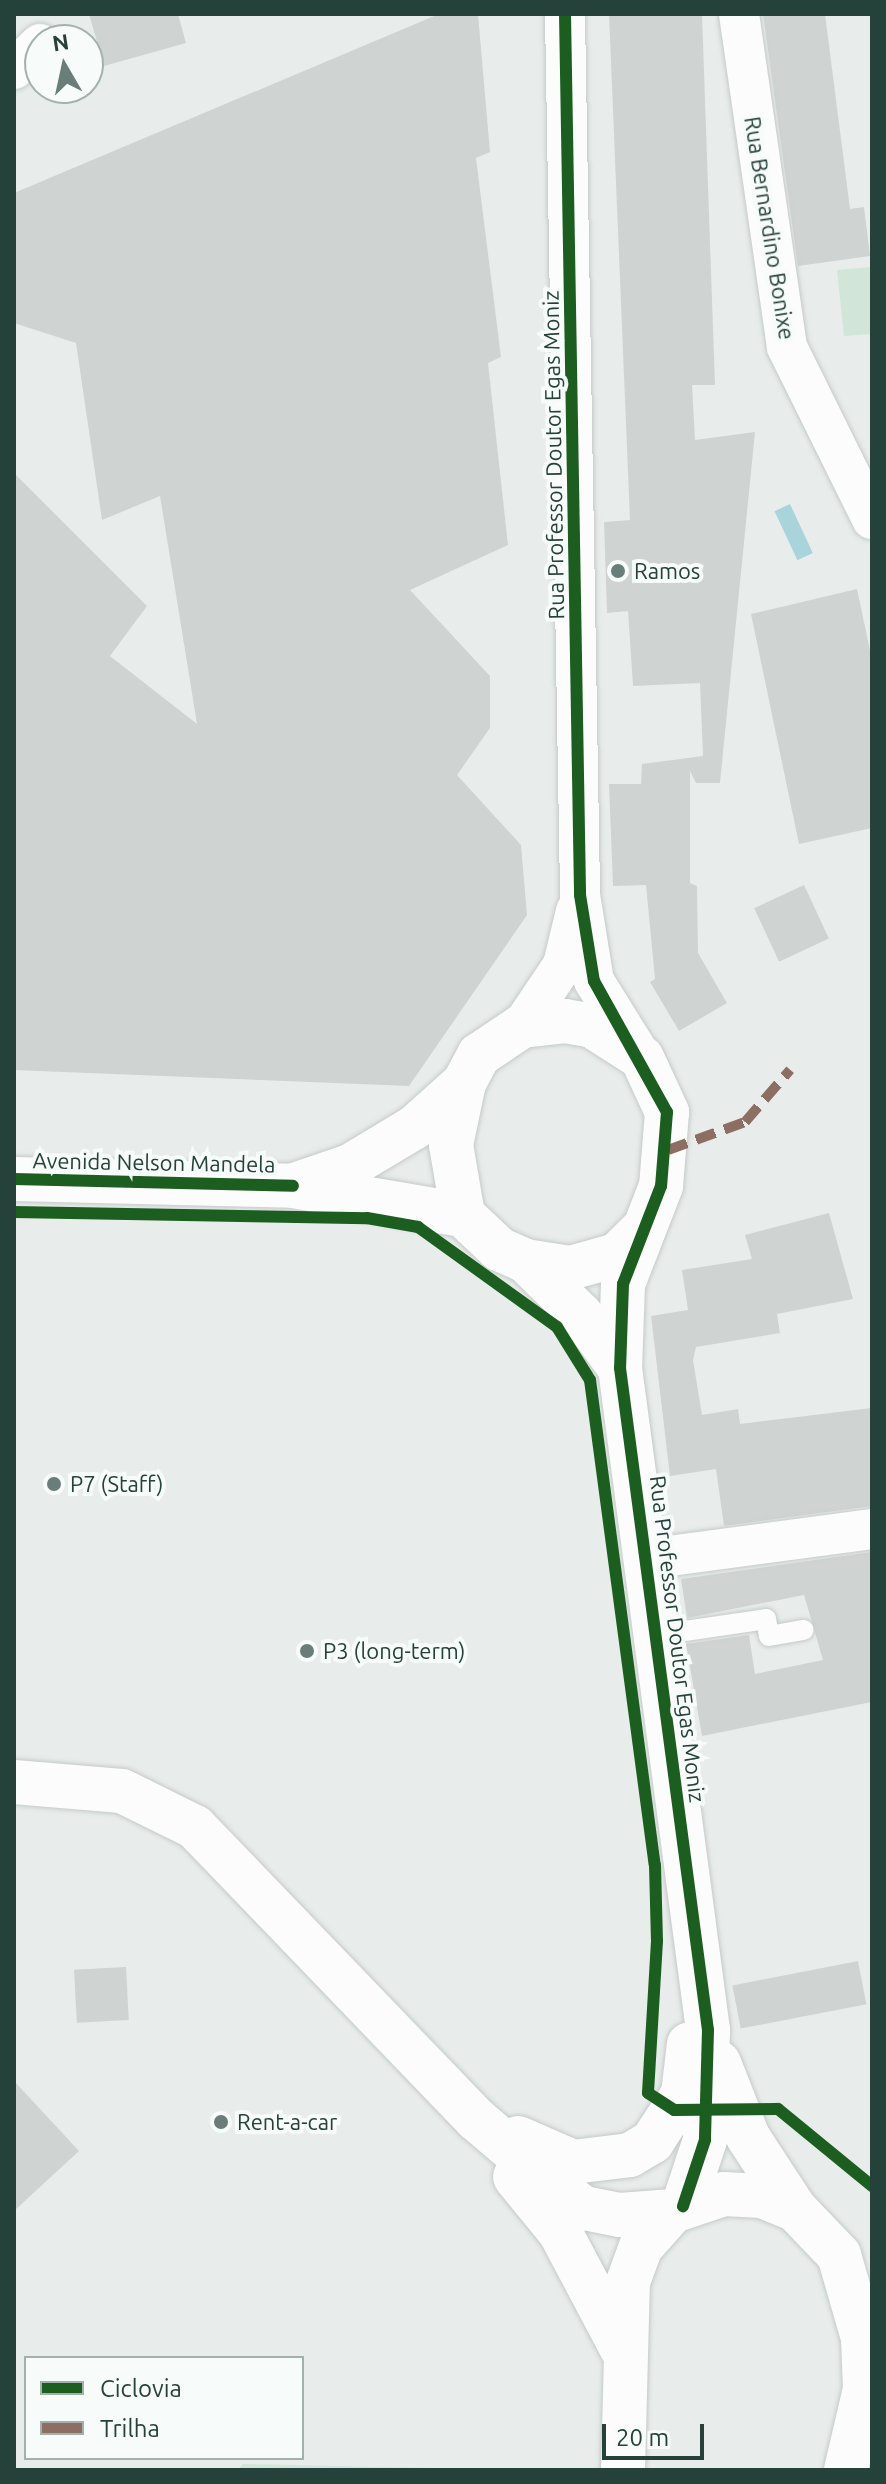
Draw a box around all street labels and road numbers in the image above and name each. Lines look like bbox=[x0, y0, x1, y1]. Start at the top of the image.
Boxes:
street label: Rua Bernardino Bonixe bbox=[739, 114, 801, 342]
street label: Rua Professor Doutor Egas Moniz bbox=[537, 290, 569, 620]
street label: Avenida Nelson Mandela bbox=[32, 1147, 276, 1177]
street label: Rua Professor Doutor Egas Moniz bbox=[645, 1474, 711, 1804]

